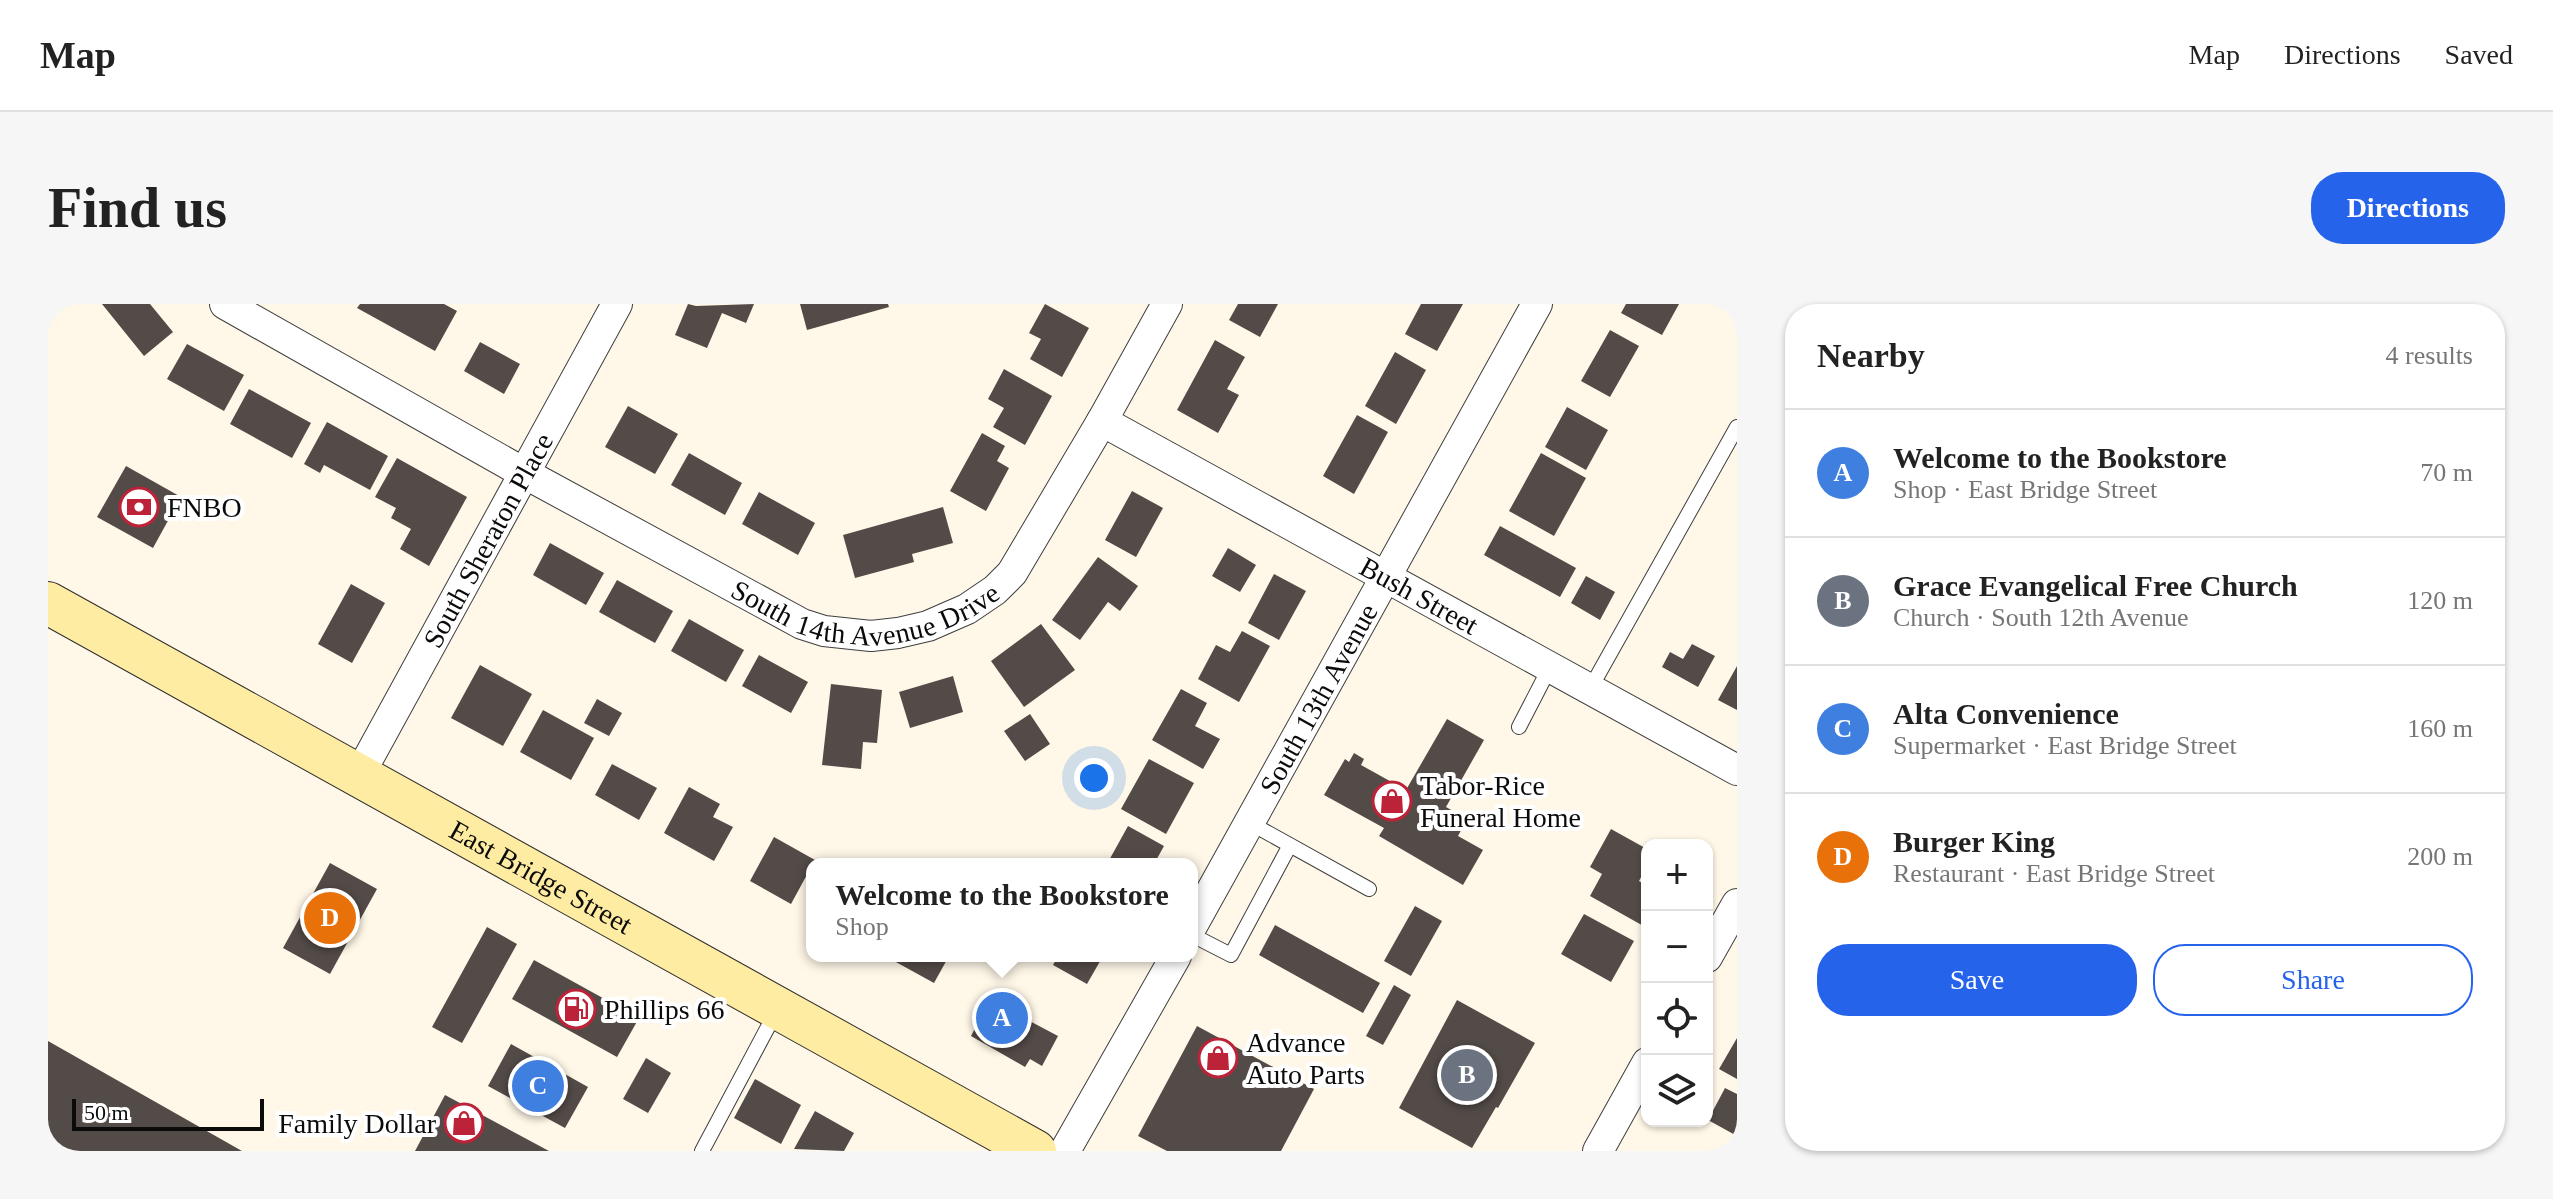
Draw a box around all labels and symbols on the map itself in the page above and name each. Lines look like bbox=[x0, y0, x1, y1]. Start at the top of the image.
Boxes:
street label: South Sheraton Place bbox=[417, 428, 559, 653]
bank icon: FNBO bbox=[118, 486, 160, 528]
place label: FNBO bbox=[167, 492, 242, 523]
street label: Bush Street bbox=[1355, 551, 1484, 641]
street label: South 14th Avenue Drive bbox=[721, 563, 1005, 597]
text: South 14th Avenue Drive bbox=[726, 574, 1005, 652]
street label: South 13th Avenue bbox=[1253, 598, 1384, 799]
your location bbox=[1074, 758, 1114, 798]
place label: Tabor-Rice Funeral Home bbox=[1420, 770, 1581, 833]
shop icon: Tabor-Rice Funeral Home bbox=[1371, 780, 1413, 822]
street label: East Bridge Street bbox=[444, 814, 638, 940]
pin: D bbox=[304, 888, 356, 948]
fuel station icon: Phillips 66 bbox=[555, 988, 597, 1030]
pin: A bbox=[976, 988, 1028, 1048]
place label: Phillips 66 bbox=[604, 994, 725, 1025]
place label: Advance Auto Parts bbox=[1246, 1027, 1365, 1090]
shop icon: Advance Auto Parts bbox=[1197, 1037, 1239, 1079]
pin: B bbox=[1441, 1045, 1493, 1105]
pin: C bbox=[512, 1056, 564, 1116]
scale bar bbox=[72, 1095, 264, 1131]
shop icon: Family Dollar bbox=[443, 1102, 485, 1144]
place label: Family Dollar bbox=[278, 1108, 437, 1139]

